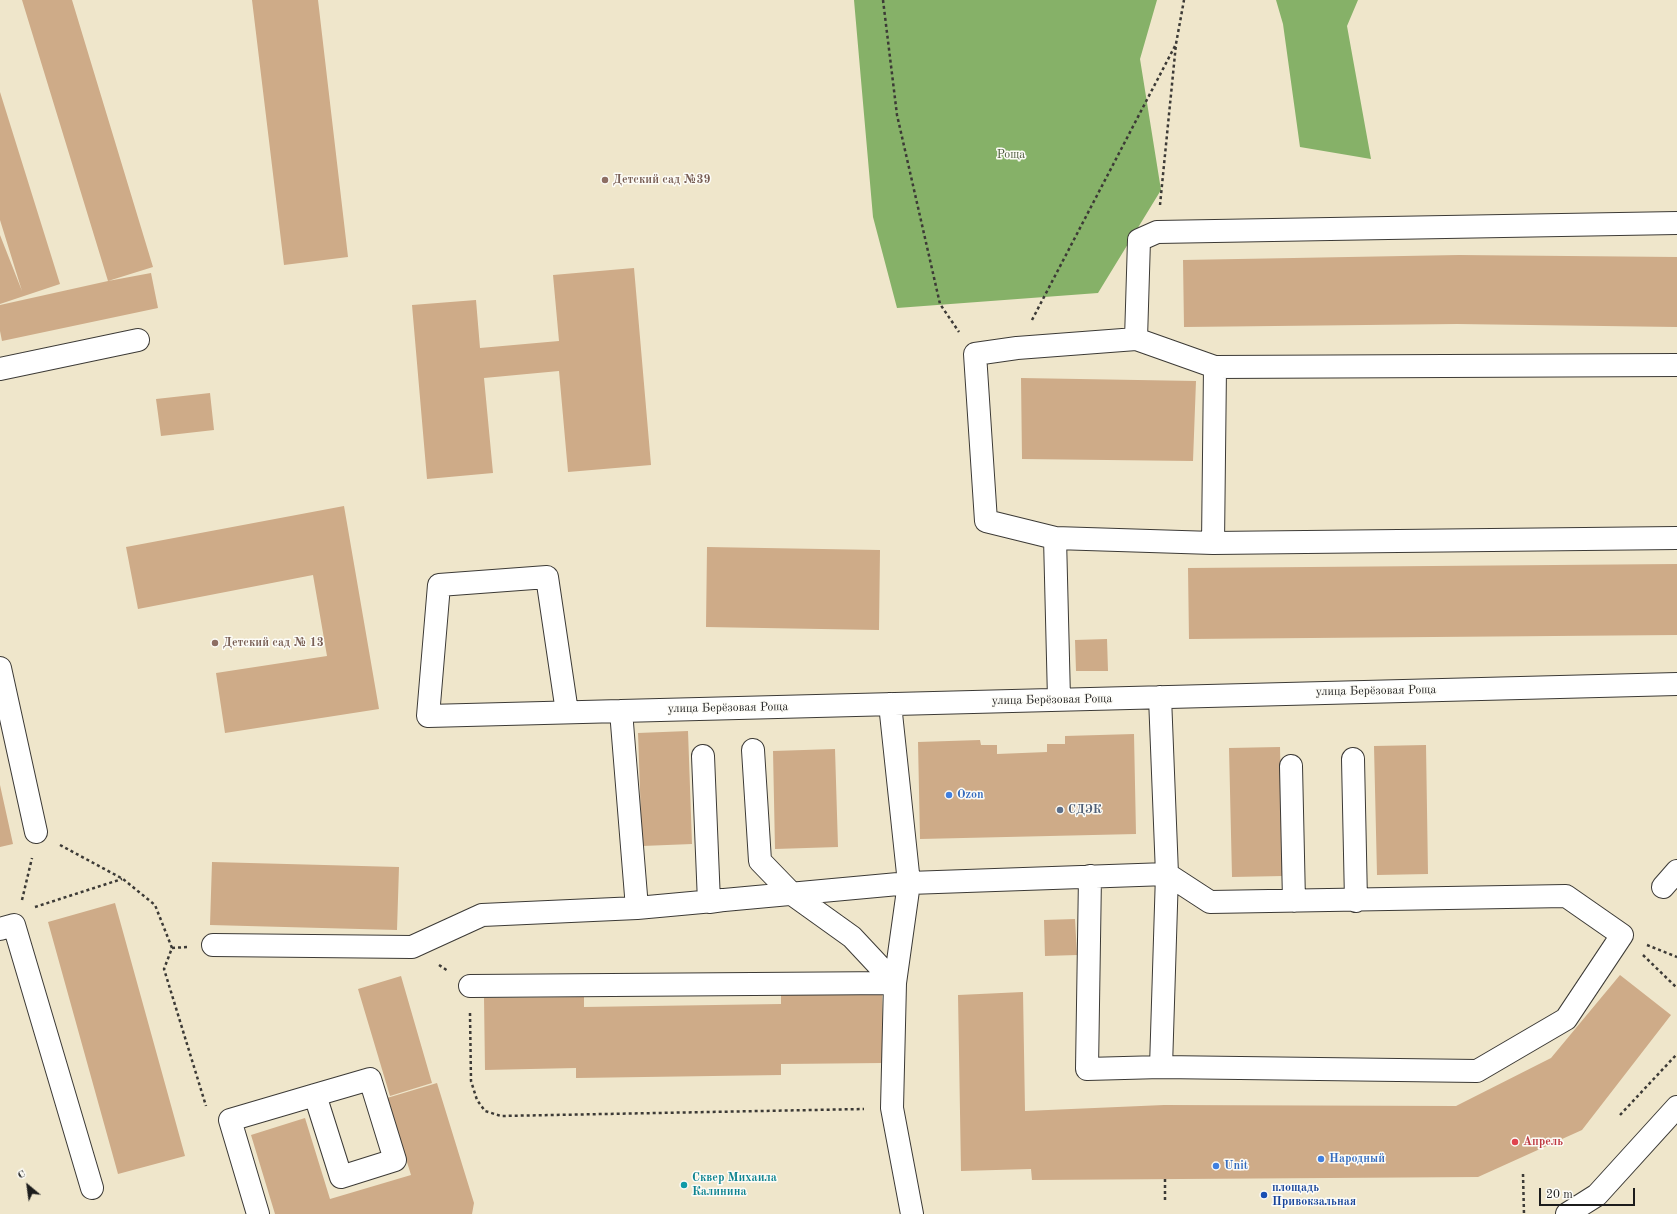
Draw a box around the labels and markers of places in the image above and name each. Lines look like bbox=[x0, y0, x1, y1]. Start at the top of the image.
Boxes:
place label: Детский сад №39 bbox=[613, 173, 710, 187]
marker: Детский сад №39 bbox=[600, 175, 610, 185]
place label: Детский сад № 13 bbox=[223, 636, 324, 650]
marker: Детский сад № 13 bbox=[210, 638, 220, 648]
place label: Ozon bbox=[957, 788, 984, 802]
marker: Ozon bbox=[944, 790, 954, 800]
place label: СДЭК bbox=[1068, 803, 1102, 817]
marker: СДЭК bbox=[1055, 805, 1065, 815]
place label: Апрель bbox=[1523, 1135, 1563, 1149]
marker: Апрель bbox=[1510, 1137, 1520, 1147]
place label: Народный bbox=[1329, 1152, 1385, 1166]
marker: Народный bbox=[1316, 1154, 1326, 1164]
place label: Unit bbox=[1224, 1159, 1248, 1173]
marker: Unit bbox=[1211, 1161, 1221, 1171]
place label: Сквер Михаила Калинина bbox=[692, 1171, 777, 1199]
marker: Сквер Михаила Калинина bbox=[679, 1180, 689, 1190]
place label: площадь Привокзальная bbox=[1272, 1181, 1356, 1209]
marker: площадь Привокзальная bbox=[1259, 1190, 1269, 1200]

